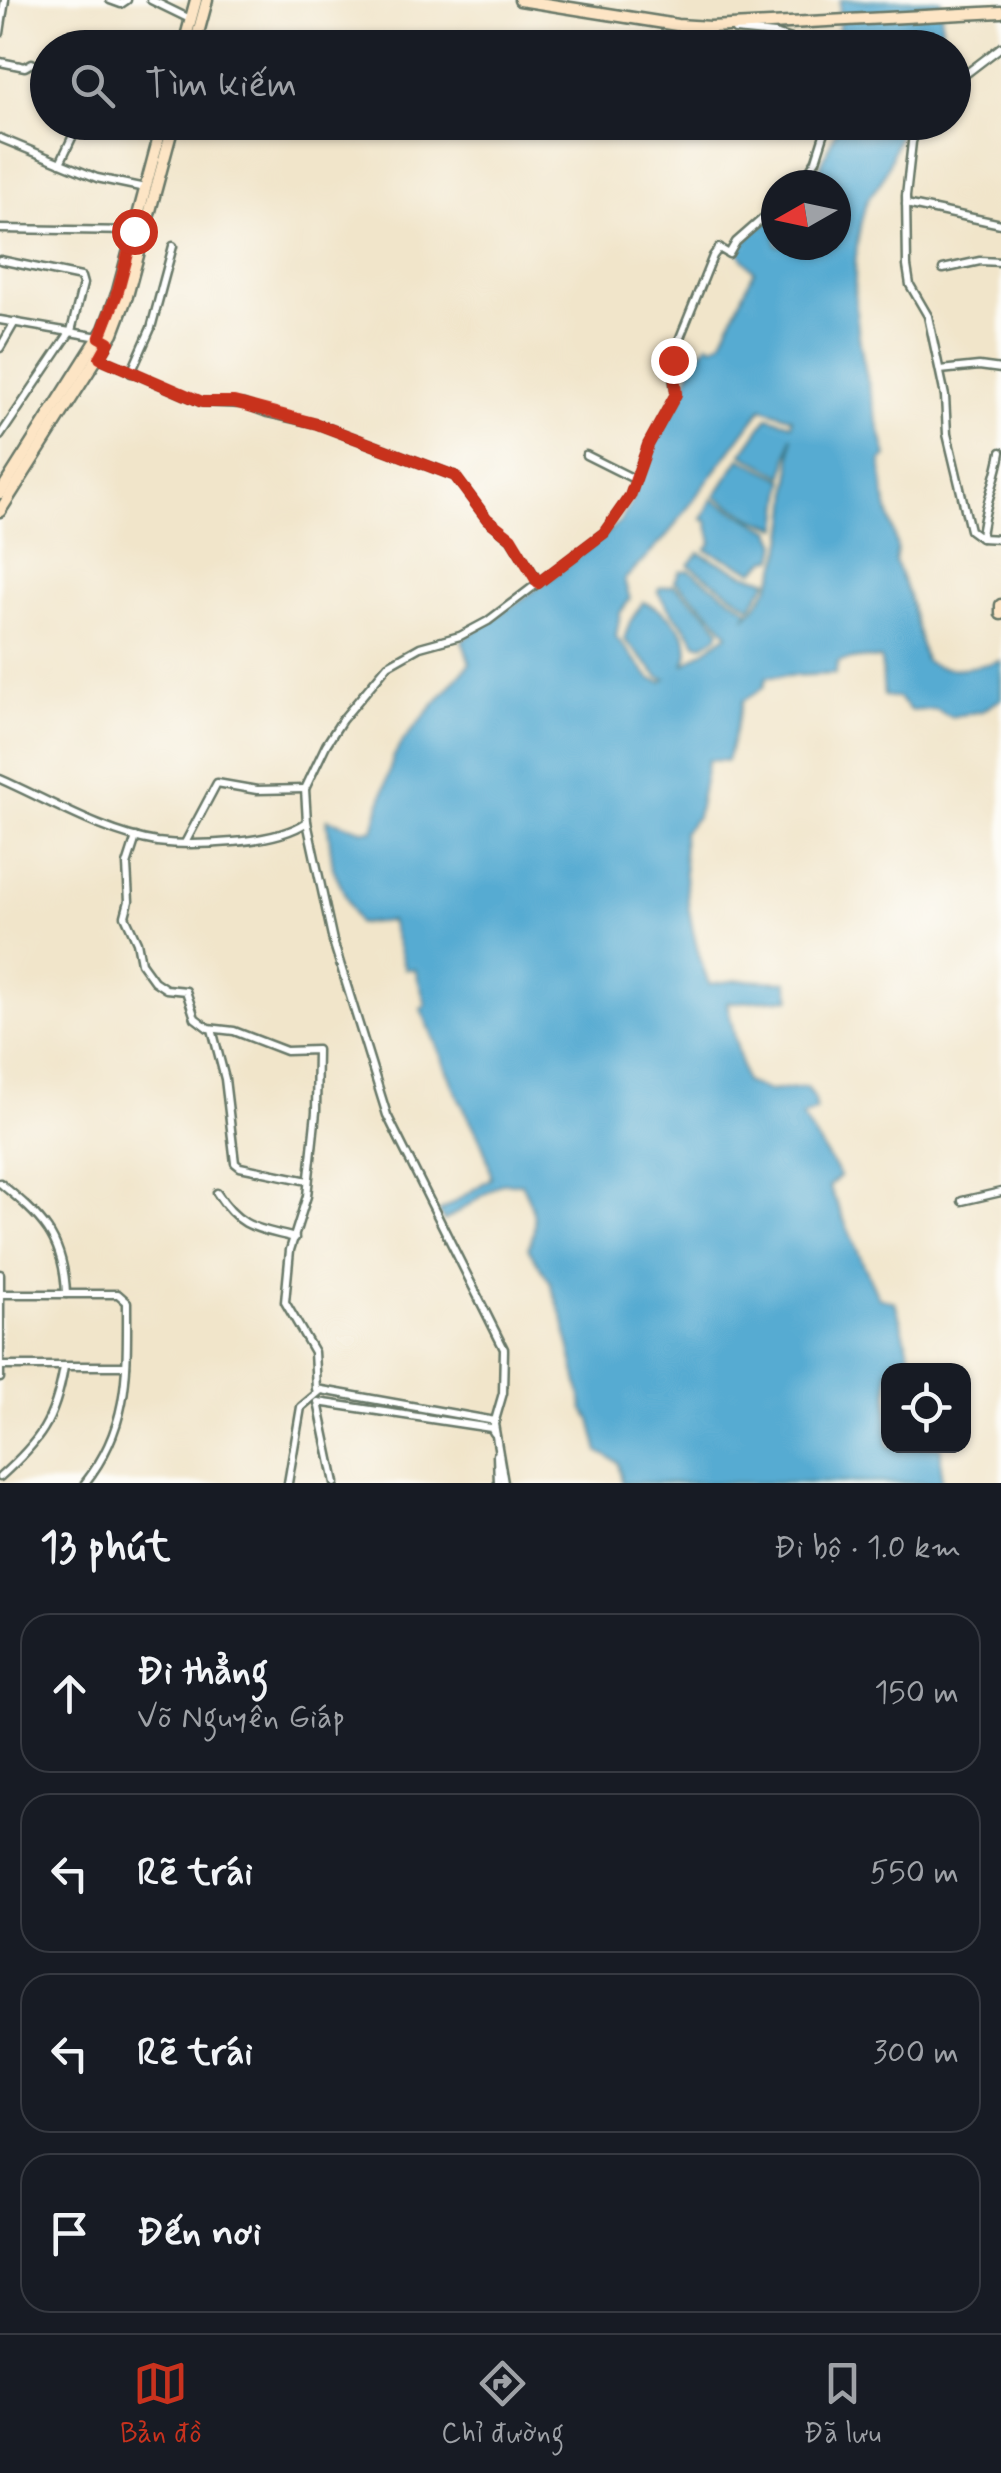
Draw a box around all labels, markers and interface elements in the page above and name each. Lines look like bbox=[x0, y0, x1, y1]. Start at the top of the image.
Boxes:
search box bbox=[30, 30, 971, 140]
icon: search bbox=[65, 58, 120, 113]
text: Tìm kiếm bbox=[145, 61, 297, 110]
north arrow bbox=[761, 170, 851, 260]
route start bbox=[112, 209, 158, 255]
route end bbox=[651, 338, 697, 384]
map controls bbox=[881, 1363, 971, 1453]
button: locate bbox=[881, 1363, 971, 1453]
text: 13 phút bbox=[40, 1521, 170, 1576]
text: Đi bộ · 1.0 km bbox=[774, 1527, 961, 1569]
text: Đi thẳng bbox=[137, 1648, 269, 1697]
icon: ahead bbox=[42, 1666, 97, 1721]
text: 150 m bbox=[874, 1672, 959, 1714]
text: Võ Nguyên Giáp bbox=[137, 1697, 345, 1739]
icon: left bbox=[42, 1846, 97, 1901]
text: Rẽ trái bbox=[137, 1849, 253, 1898]
text: 550 m bbox=[869, 1852, 959, 1894]
icon: left bbox=[42, 2026, 97, 2081]
text: Rẽ trái bbox=[137, 2029, 253, 2078]
text: 300 m bbox=[873, 2032, 959, 2074]
icon: arrive bbox=[42, 2206, 97, 2261]
text: Đến nơi bbox=[137, 2209, 261, 2258]
tab: Bản đồ bbox=[120, 2356, 202, 2453]
tab: Chỉ đường bbox=[441, 2356, 564, 2453]
tab: Đã lưu bbox=[804, 2356, 881, 2453]

